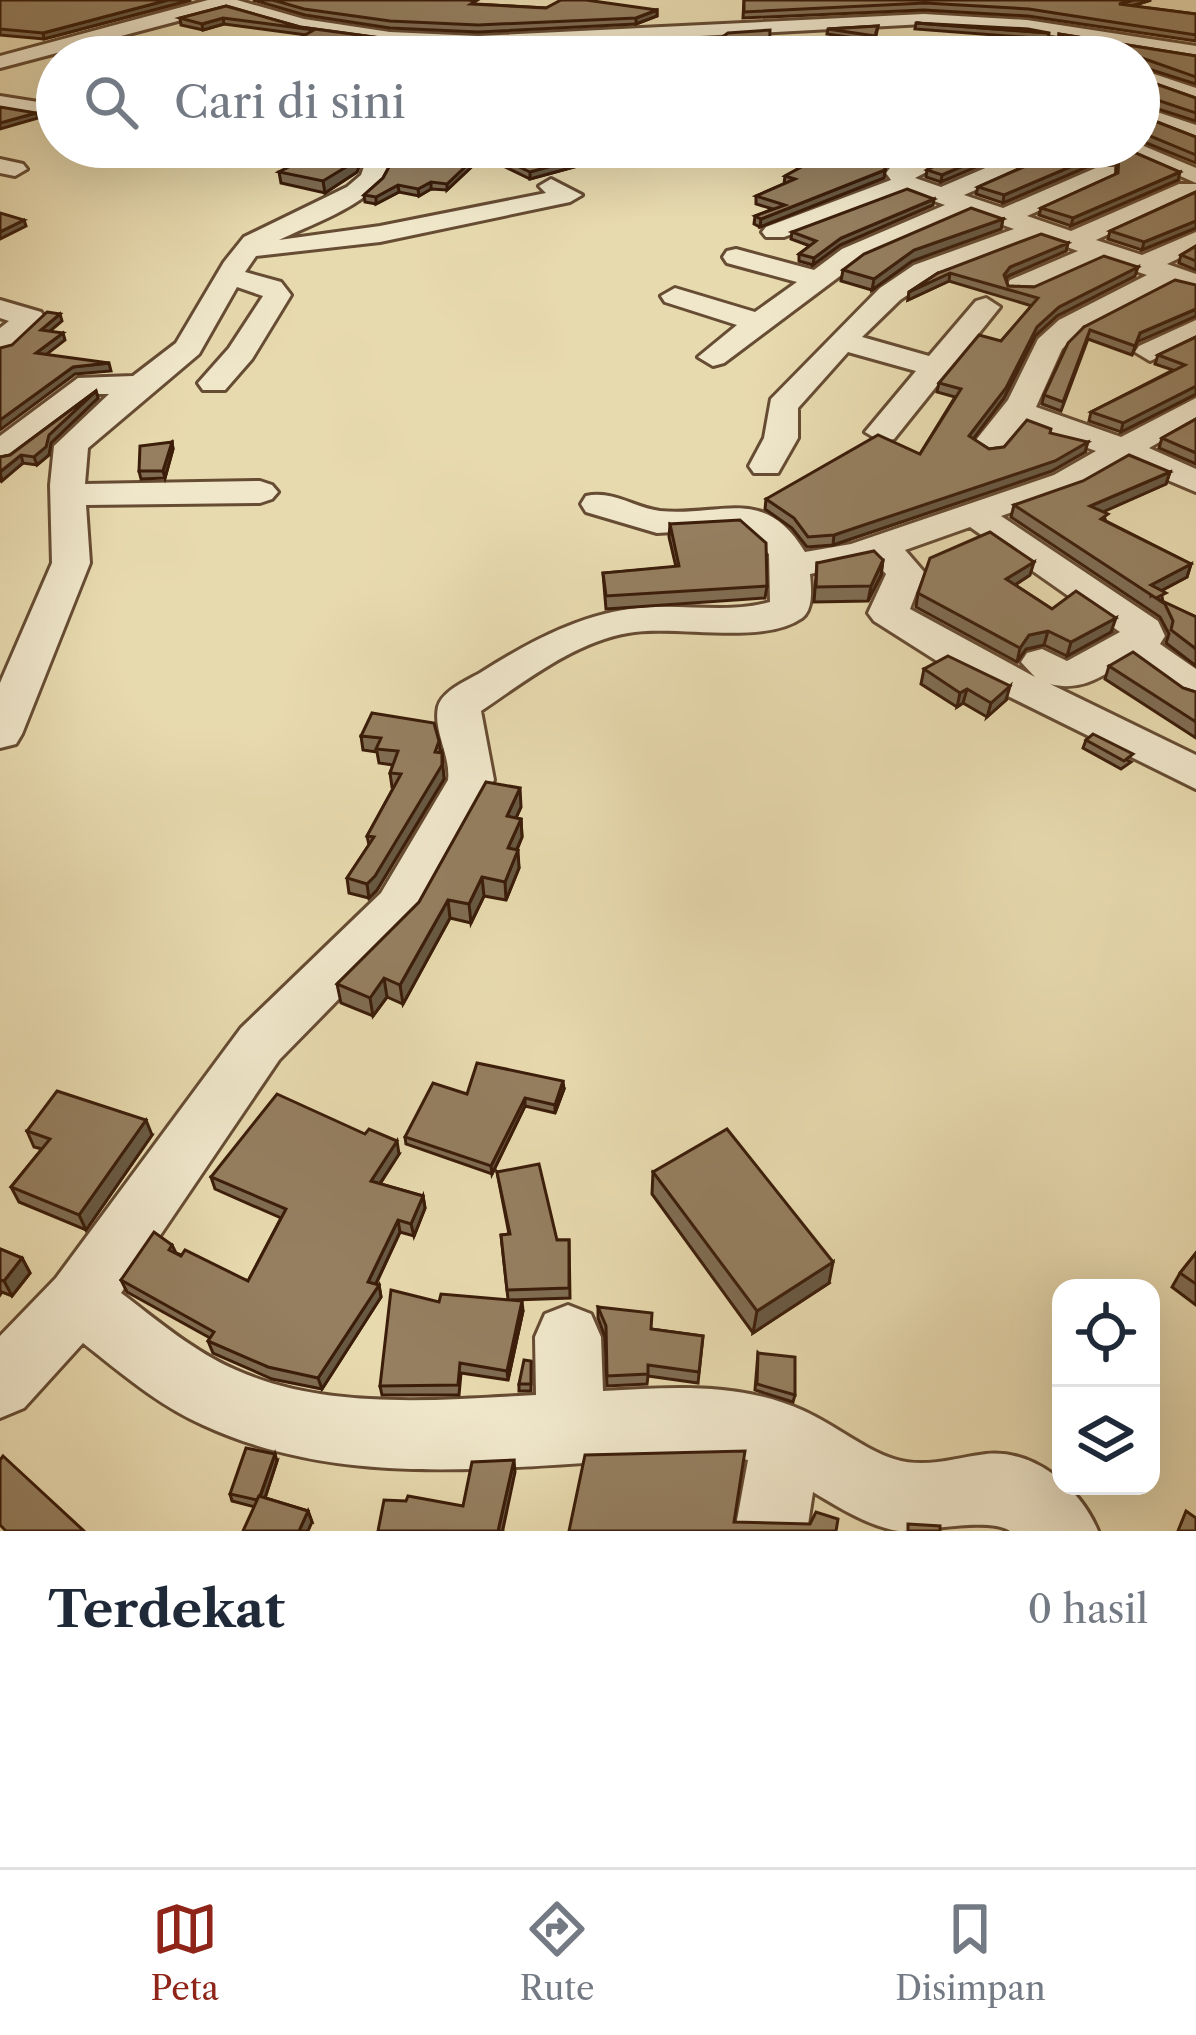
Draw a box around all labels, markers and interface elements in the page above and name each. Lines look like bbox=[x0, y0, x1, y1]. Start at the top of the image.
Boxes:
search box bbox=[36, 36, 1160, 168]
icon: search bbox=[78, 69, 144, 135]
text: Cari di sini bbox=[174, 74, 405, 130]
map controls bbox=[1052, 1279, 1160, 1495]
button: locate bbox=[1052, 1279, 1160, 1387]
button: layers bbox=[1052, 1387, 1160, 1495]
text: Terdekat bbox=[48, 1578, 285, 1640]
text: 0 hasil bbox=[1027, 1585, 1148, 1633]
tab: Peta bbox=[150, 1896, 219, 2009]
tab: Rute bbox=[520, 1896, 594, 2009]
tab: Disimpan bbox=[895, 1896, 1046, 2009]

